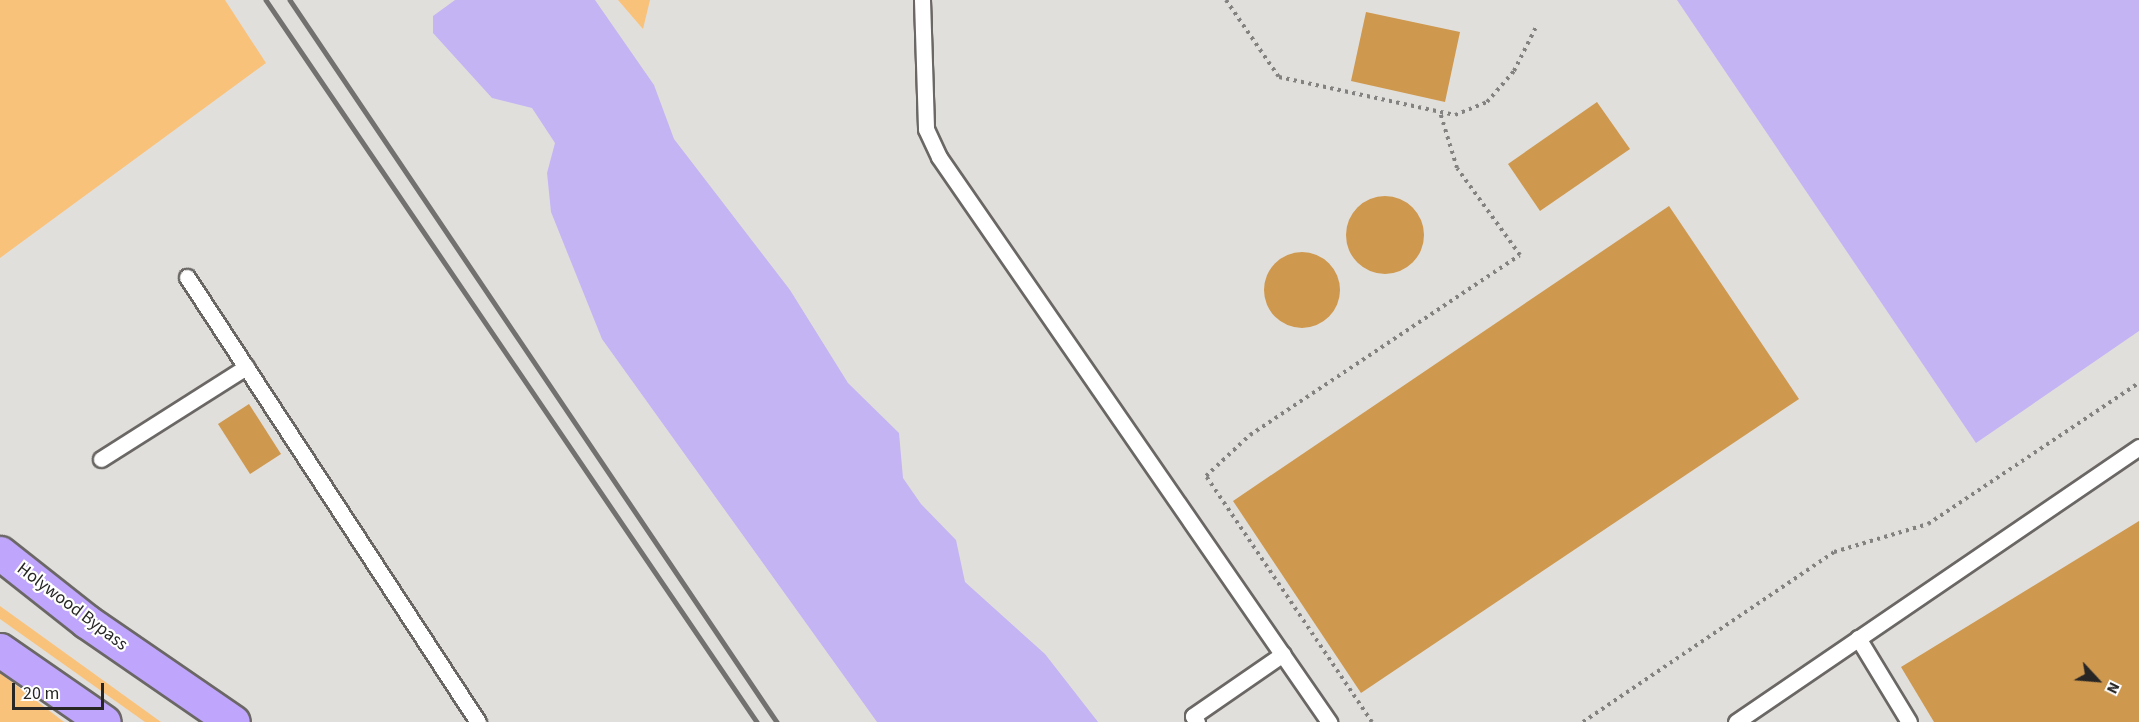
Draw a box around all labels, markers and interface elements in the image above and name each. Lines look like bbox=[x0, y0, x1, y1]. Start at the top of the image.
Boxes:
street label: Holywood Bypass bbox=[12, 558, 132, 656]
north arrow bbox=[2067, 650, 2127, 710]
scale bar bbox=[15, 671, 106, 709]
text: N bbox=[2101, 678, 2125, 697]
text: 20 m bbox=[23, 681, 59, 706]

